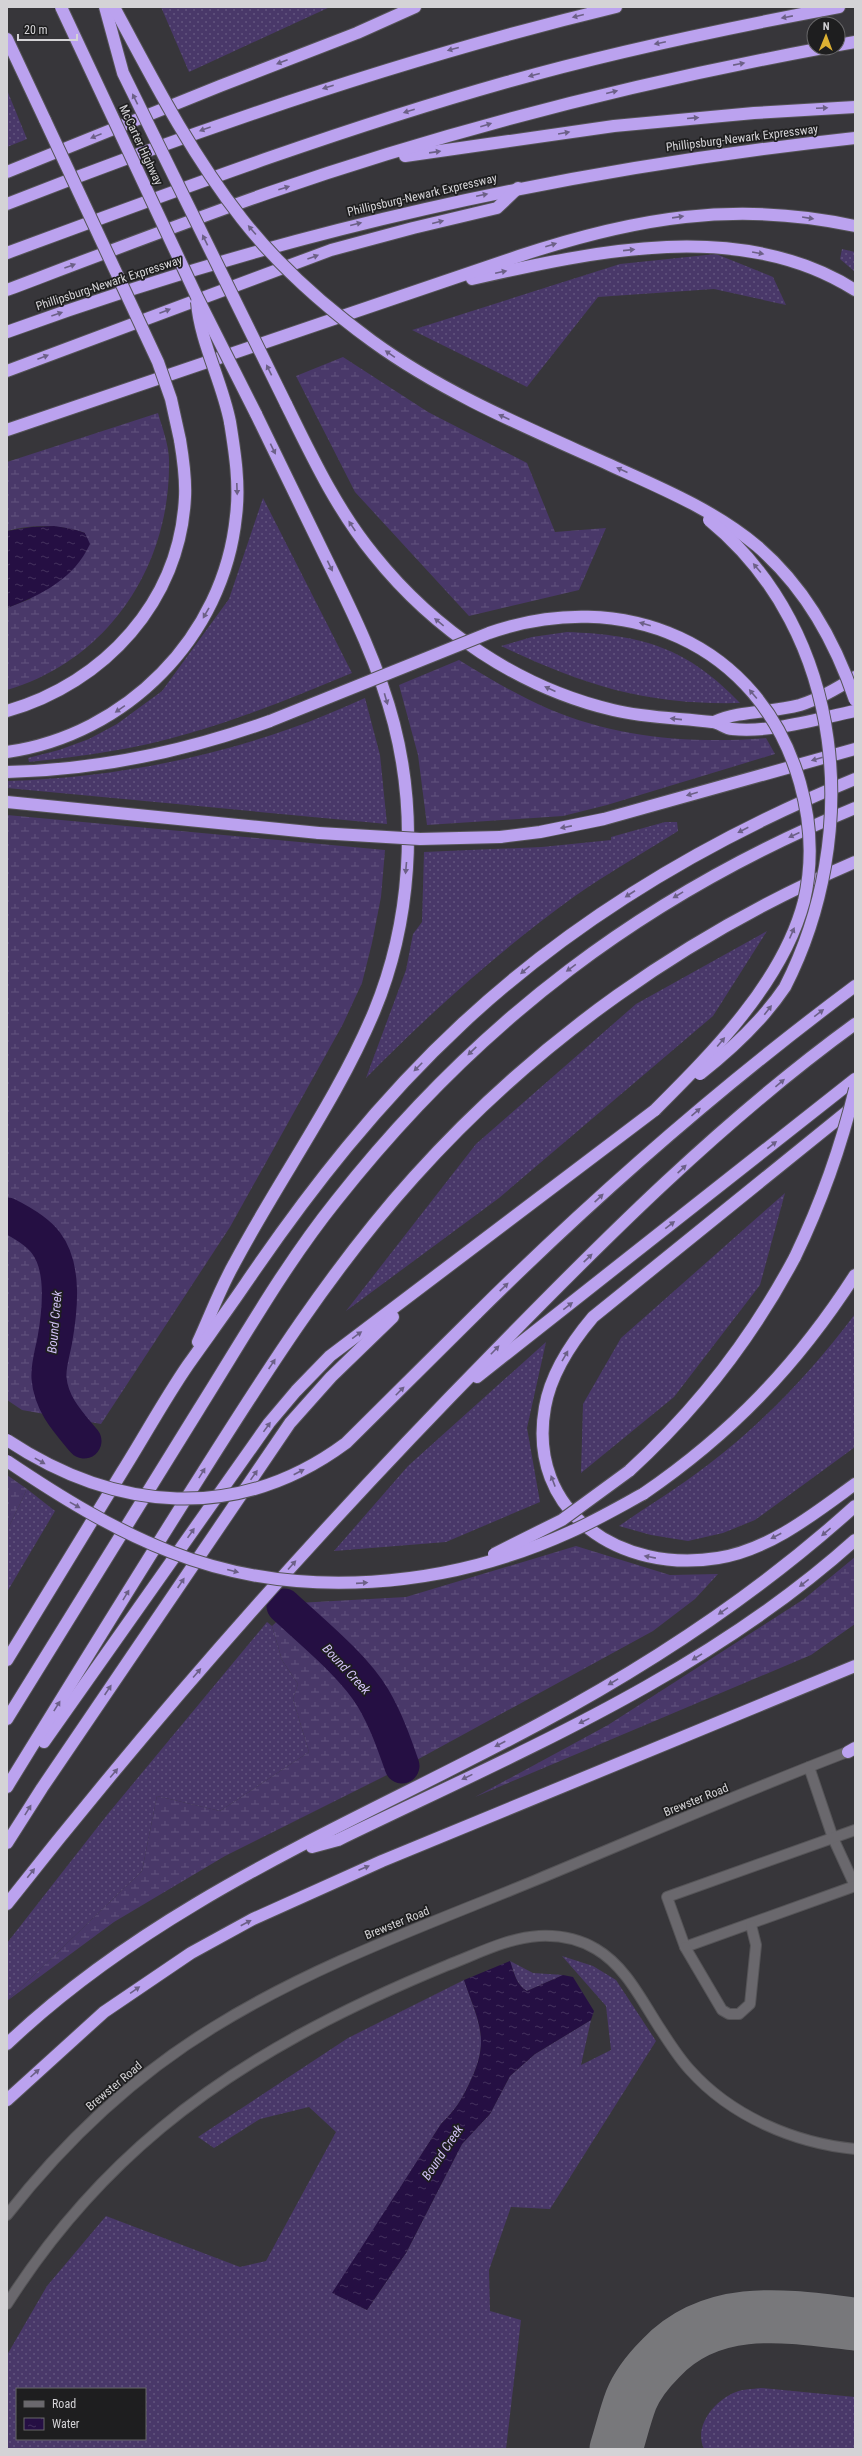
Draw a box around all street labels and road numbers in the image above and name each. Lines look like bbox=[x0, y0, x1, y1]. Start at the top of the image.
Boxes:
street label: McCarter Highway bbox=[116, 103, 166, 187]
street label: Phillipsburg-Newark Expressway bbox=[665, 122, 819, 154]
street label: Phillipsburg-Newark Expressway bbox=[346, 171, 498, 219]
street label: Phillipsburg-Newark Expressway bbox=[34, 253, 184, 313]
street label: Brewster Road bbox=[662, 1781, 731, 1819]
street label: Brewster Road bbox=[363, 1904, 432, 1942]
street label: Brewster Road bbox=[83, 2059, 145, 2113]

